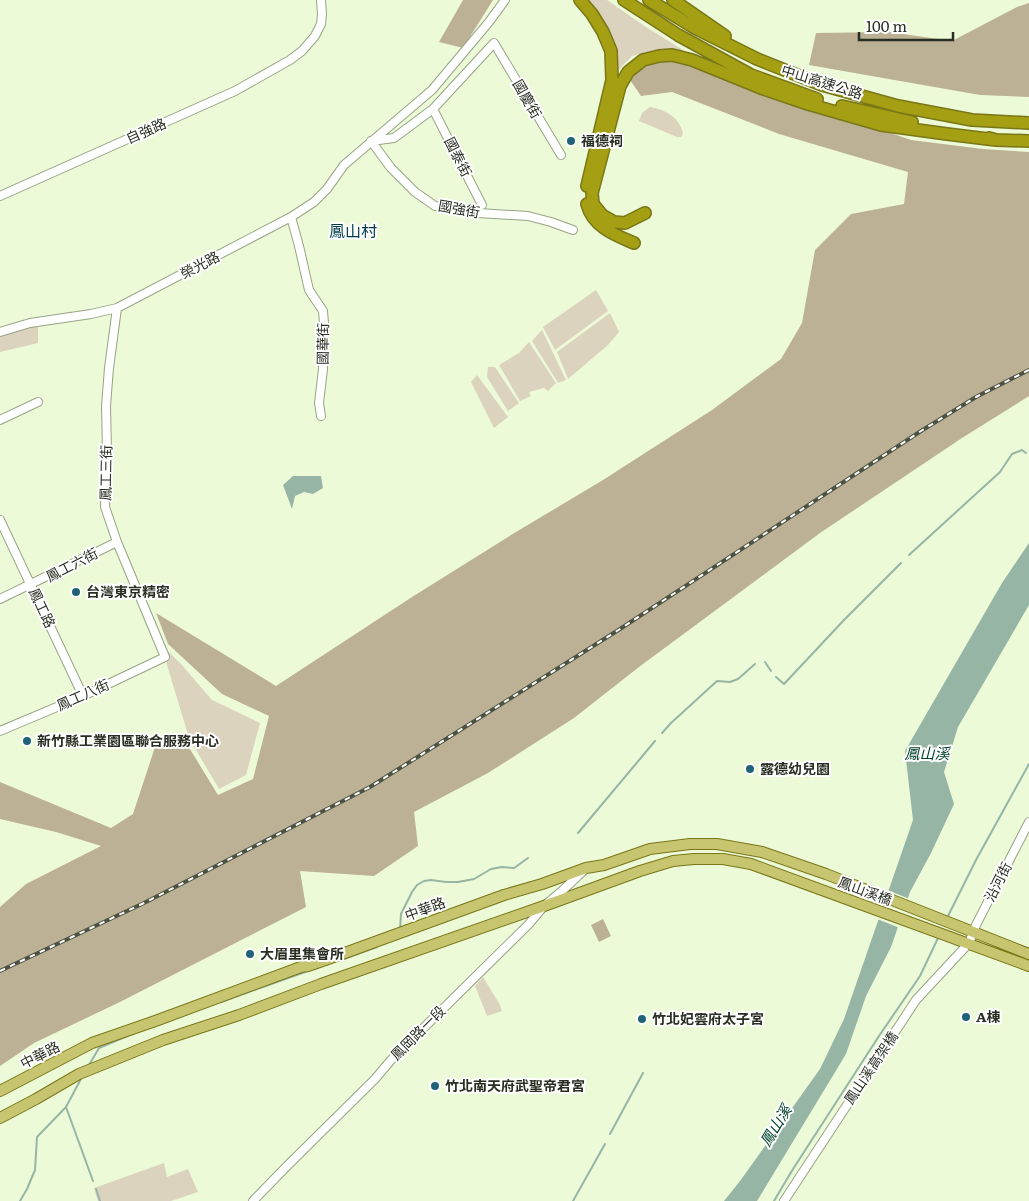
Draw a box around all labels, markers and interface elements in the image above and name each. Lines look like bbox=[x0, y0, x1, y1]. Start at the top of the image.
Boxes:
scale bar bbox=[859, 10, 953, 42]
text: 100 m bbox=[866, 14, 907, 37]
street label: 中山高速公路 bbox=[779, 59, 865, 103]
street label: 國慶街 bbox=[509, 75, 547, 122]
street label: 自強路 bbox=[122, 112, 169, 148]
place label: 福德祠 bbox=[581, 130, 623, 150]
street label: 國泰街 bbox=[440, 133, 477, 180]
marker: 福德祠 bbox=[565, 135, 577, 147]
street label: 國強街 bbox=[437, 195, 482, 222]
district label: 鳳山村 bbox=[329, 218, 377, 242]
street label: 榮光路 bbox=[176, 245, 223, 283]
street label: 國華街 bbox=[312, 323, 332, 365]
street label: 鳳工三街 bbox=[95, 445, 115, 501]
street label: 鳳工六街 bbox=[42, 542, 101, 586]
place label: 台灣東京精密 bbox=[86, 581, 170, 601]
street label: 鳳工路 bbox=[25, 584, 61, 631]
marker: 台灣東京精密 bbox=[70, 586, 82, 598]
street label: 鳳工八街 bbox=[53, 674, 112, 715]
place label: 新竹縣工業園區聯合服務中心 bbox=[37, 730, 219, 750]
marker: 新竹縣工業園區聯合服務中心 bbox=[21, 735, 33, 747]
water label: 鳳山溪 bbox=[904, 741, 951, 764]
place label: 露德幼兒園 bbox=[760, 758, 830, 778]
marker: 露德幼兒園 bbox=[744, 763, 756, 775]
street label: 沿河街 bbox=[979, 858, 1016, 905]
street label: 鳳山溪橋 bbox=[836, 871, 895, 909]
street label: 中華路 bbox=[402, 891, 448, 925]
place label: 大眉里集會所 bbox=[260, 943, 344, 963]
marker: 大眉里集會所 bbox=[244, 948, 256, 960]
street label: 鳳岡路一段 bbox=[385, 1000, 449, 1064]
place label: A棟 bbox=[976, 1006, 1001, 1026]
place label: 竹北妃雲府太子宮 bbox=[652, 1008, 764, 1028]
marker: A棟 bbox=[960, 1011, 972, 1023]
marker: 竹北妃雲府太子宮 bbox=[636, 1013, 648, 1025]
street label: 鳳山溪高架橋 bbox=[838, 1027, 902, 1108]
street label: 中華路 bbox=[16, 1036, 63, 1073]
place label: 竹北南天府武聖帝君宮 bbox=[445, 1075, 585, 1095]
marker: 竹北南天府武聖帝君宮 bbox=[429, 1080, 441, 1092]
water label: 鳳山溪 bbox=[753, 1098, 797, 1150]

